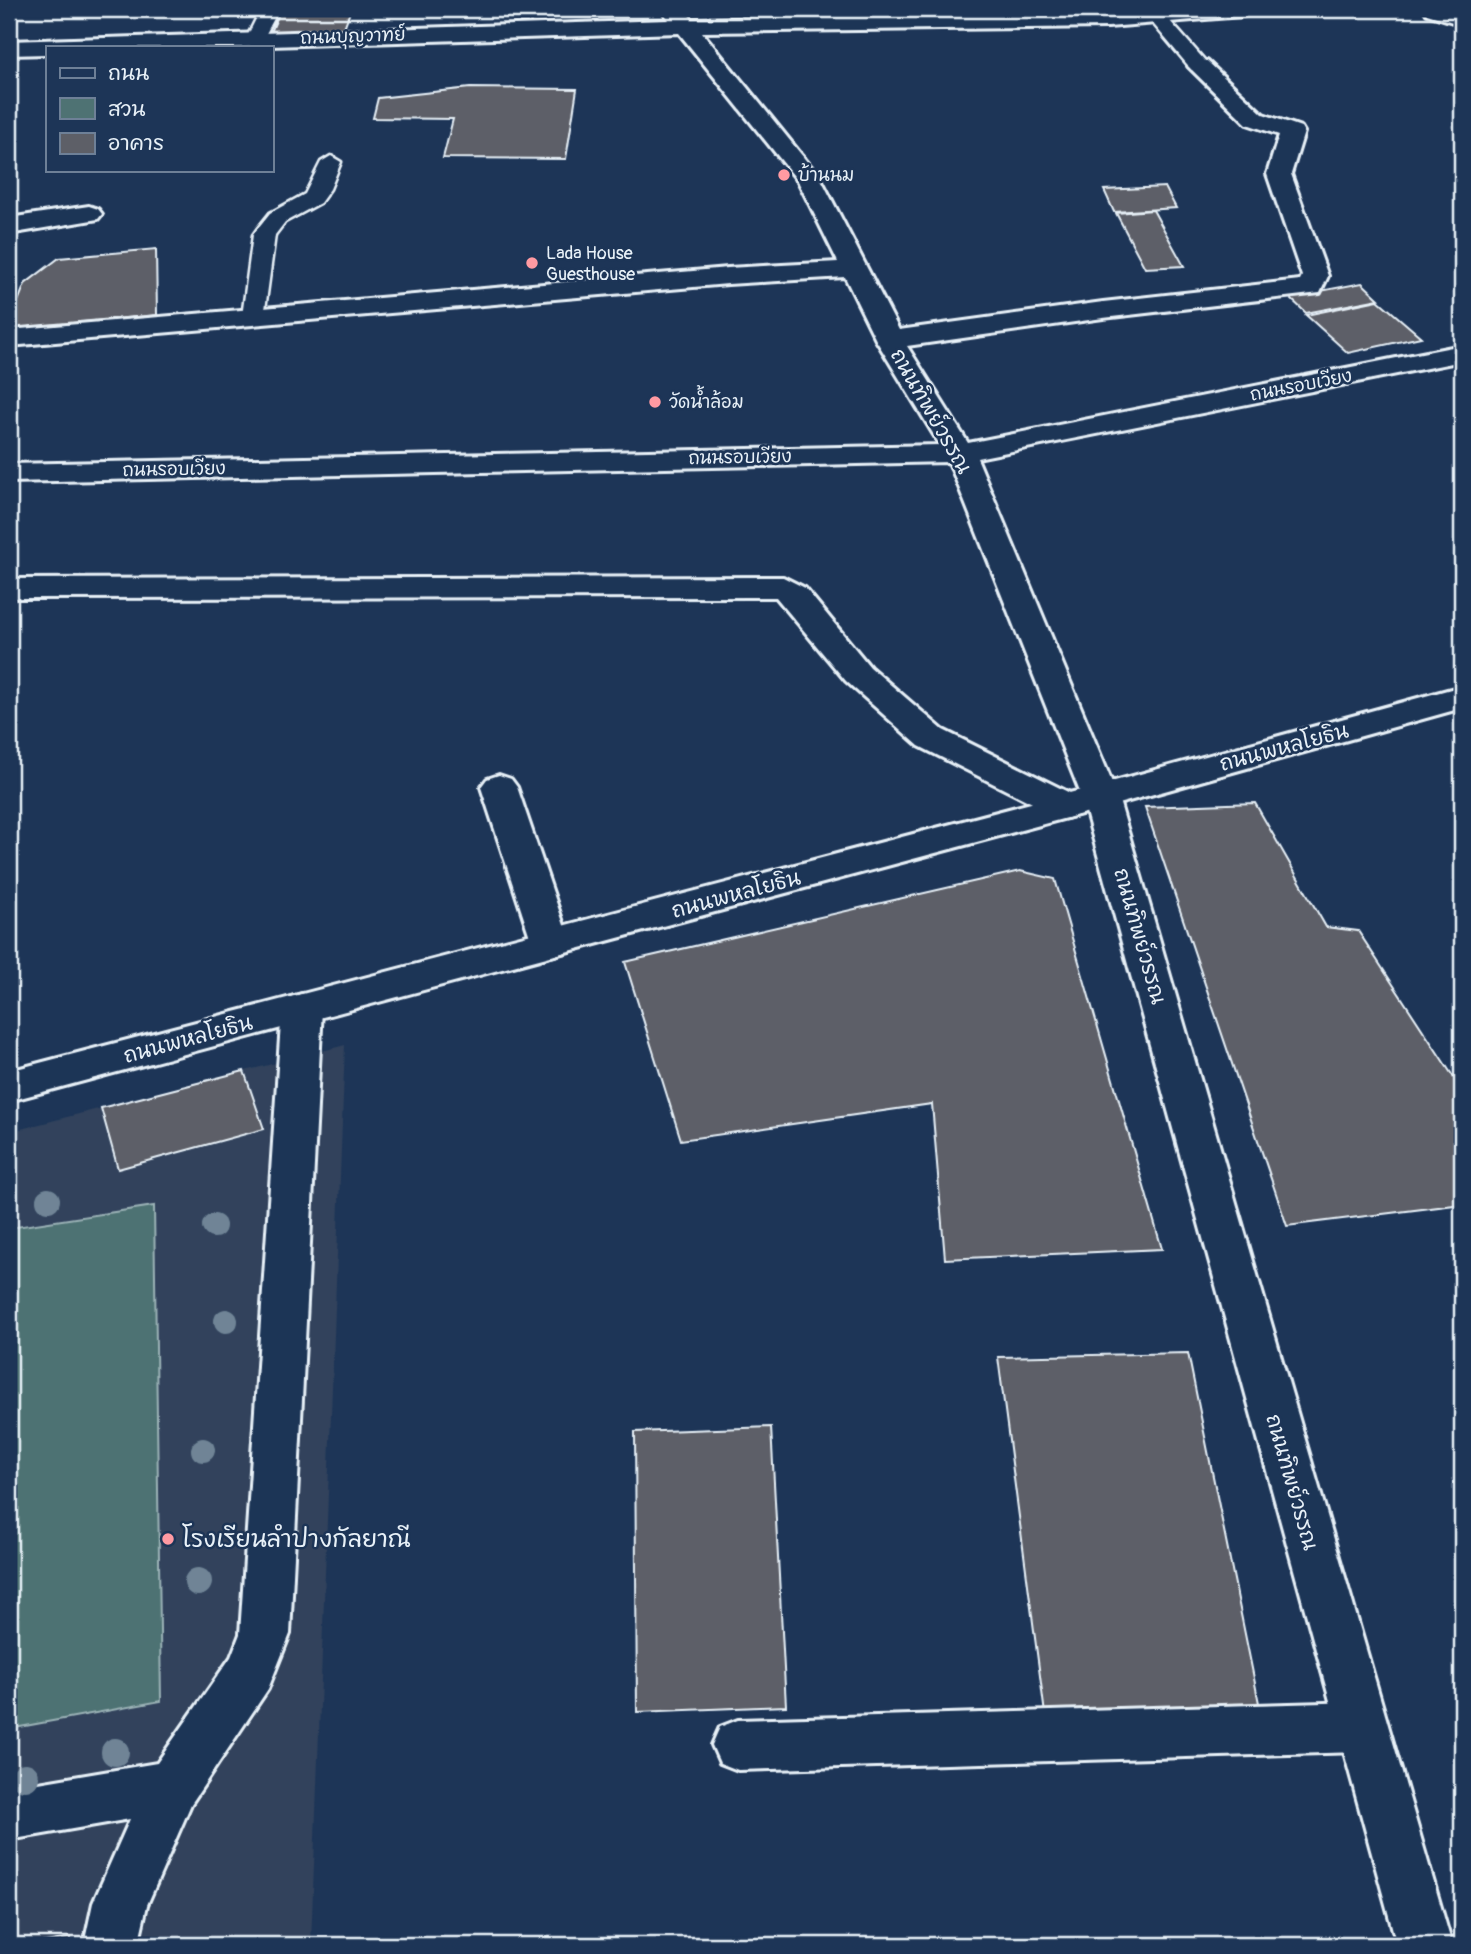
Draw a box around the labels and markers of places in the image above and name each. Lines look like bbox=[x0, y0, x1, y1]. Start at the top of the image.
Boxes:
place label: บ้านนม bbox=[798, 163, 854, 187]
marker: บ้านนม bbox=[776, 167, 792, 183]
place label: Lada House Guesthouse bbox=[546, 242, 635, 286]
marker: Lada House Guesthouse bbox=[524, 255, 540, 271]
place label: วัดน้ำล้อม bbox=[669, 385, 744, 414]
marker: วัดน้ำล้อม bbox=[647, 394, 663, 410]
place label: โรงเรียนลำปางกัลยาณี bbox=[182, 1523, 411, 1554]
marker: โรงเรียนลำปางกัลยาณี bbox=[160, 1531, 176, 1547]

